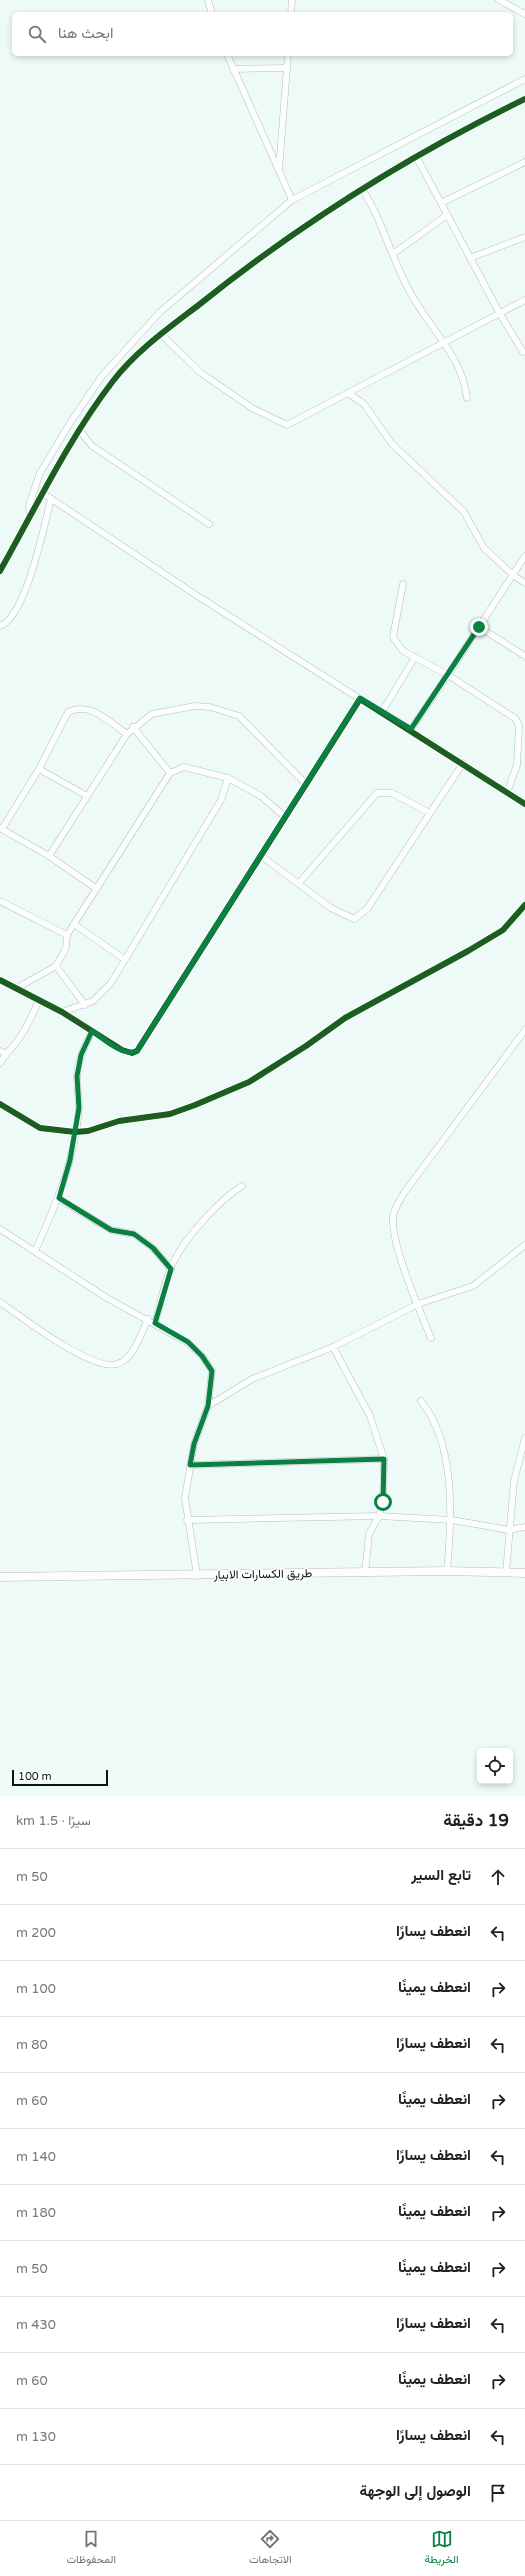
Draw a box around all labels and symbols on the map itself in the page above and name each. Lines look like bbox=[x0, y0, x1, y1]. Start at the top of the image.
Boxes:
route end bbox=[470, 618, 488, 636]
route start bbox=[374, 1493, 392, 1511]
street label: طريق الكسارات الابيار bbox=[213, 1566, 313, 1583]
scale bar bbox=[12, 1768, 108, 1787]

